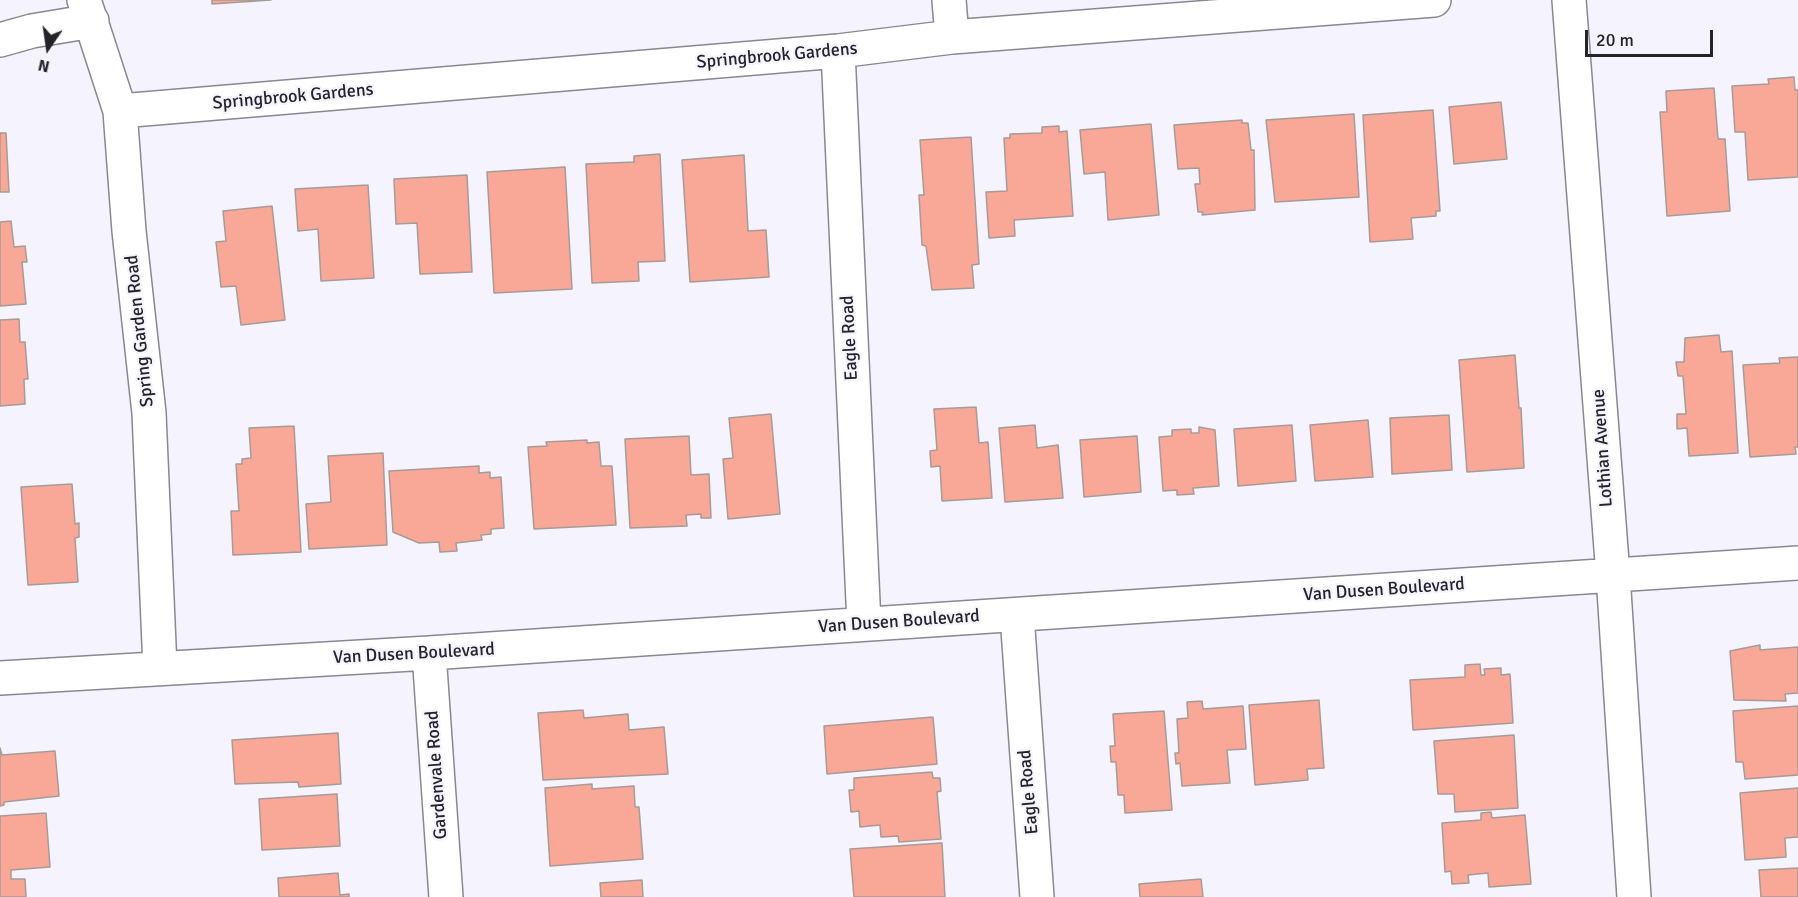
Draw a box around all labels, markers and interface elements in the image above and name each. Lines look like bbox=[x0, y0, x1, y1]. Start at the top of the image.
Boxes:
north arrow bbox=[18, 18, 78, 78]
scale bar bbox=[1588, 18, 1716, 56]
text: 20 m bbox=[1596, 29, 1634, 51]
street label: Springbrook Gardens bbox=[696, 38, 858, 74]
text: N bbox=[36, 55, 52, 77]
street label: Springbrook Gardens bbox=[212, 79, 374, 115]
street label: Spring Garden Road bbox=[121, 254, 159, 408]
street label: Eagle Road bbox=[837, 295, 863, 381]
street label: Lothian Avenue bbox=[1588, 388, 1618, 508]
street label: Van Dusen Boulevard bbox=[1302, 574, 1466, 606]
street label: Van Dusen Boulevard bbox=[817, 606, 981, 638]
street label: Van Dusen Boulevard bbox=[333, 639, 495, 669]
street label: Gardenvale Road bbox=[422, 710, 452, 840]
street label: Eagle Road bbox=[1015, 749, 1043, 835]

